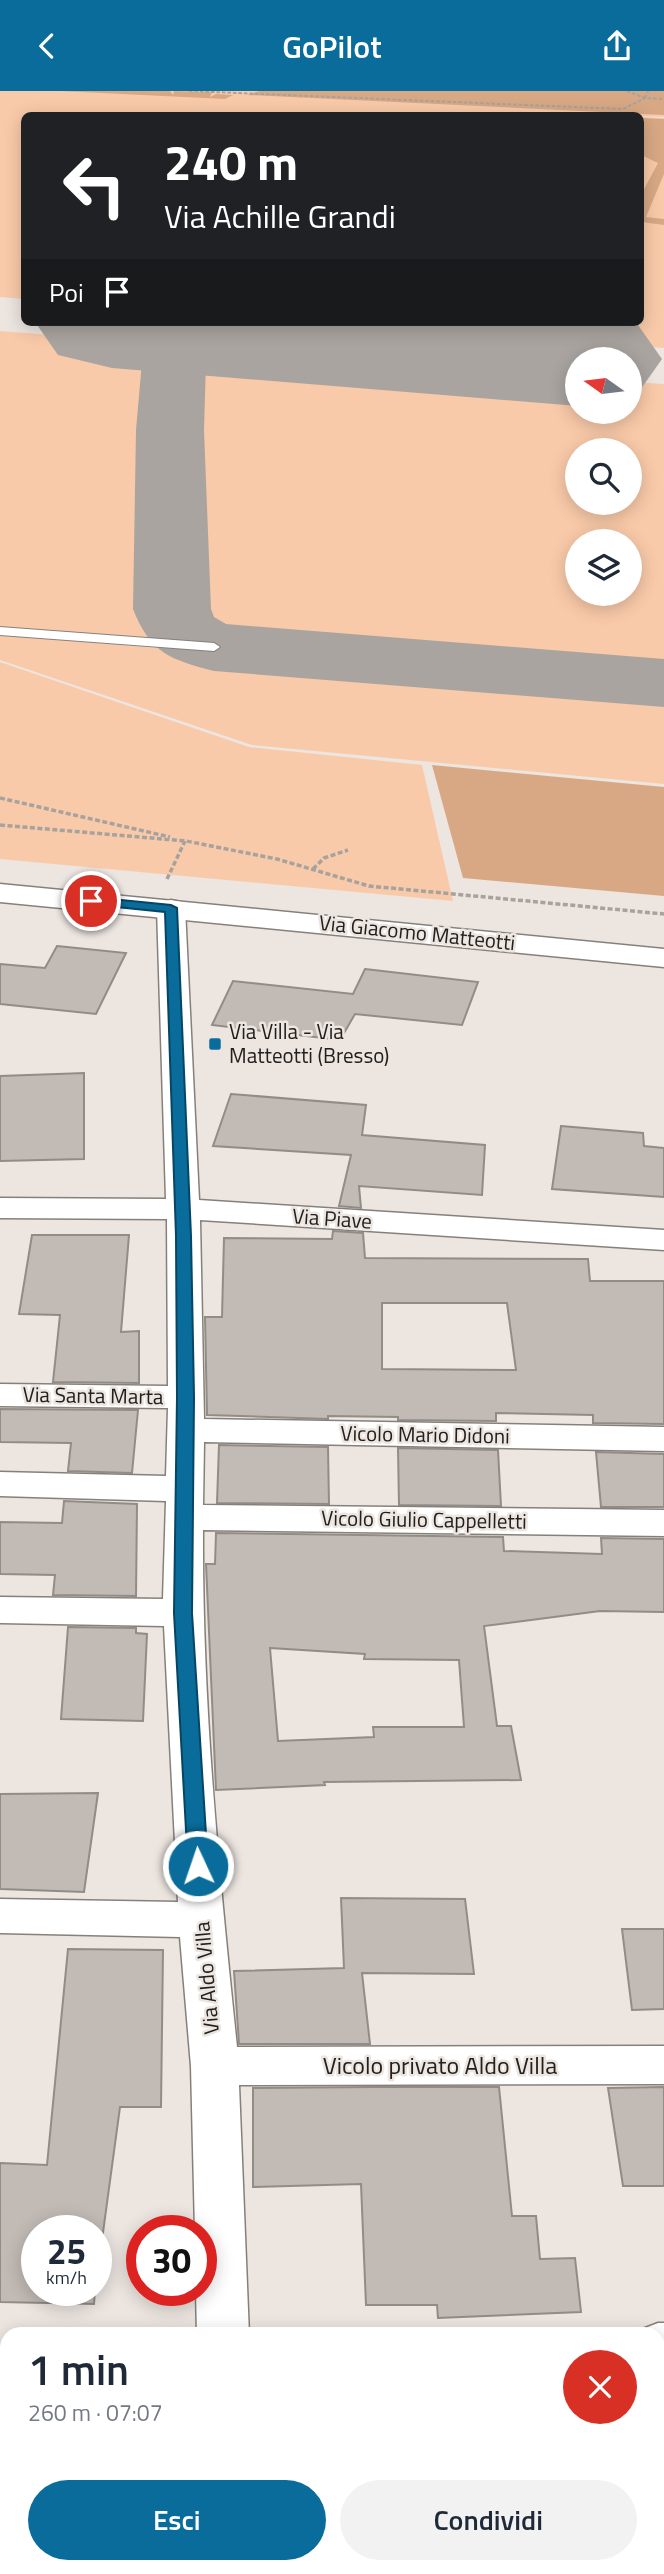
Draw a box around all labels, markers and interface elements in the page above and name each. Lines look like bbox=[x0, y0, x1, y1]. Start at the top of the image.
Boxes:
text: GoPilot bbox=[282, 22, 382, 70]
icon: back bbox=[28, 27, 66, 65]
icon: share bbox=[598, 27, 636, 65]
text: 240 m bbox=[164, 124, 298, 199]
icon: left bbox=[49, 140, 140, 231]
text: Via Achille Grandi bbox=[164, 192, 396, 240]
text: Poi bbox=[49, 273, 84, 312]
icon: arrive bbox=[98, 273, 136, 311]
north arrow bbox=[565, 347, 642, 423]
map controls bbox=[565, 347, 642, 606]
button: search bbox=[565, 438, 642, 515]
button: layers bbox=[565, 529, 642, 606]
pin bbox=[61, 871, 121, 931]
icon: arrive bbox=[72, 882, 110, 920]
street label: Via Giacomo Matteotti bbox=[317, 906, 517, 958]
place label: Via Villa - Via Matteotti (Bresso) bbox=[229, 1015, 389, 1071]
marker: Via Villa - Via Matteotti (Bresso) bbox=[207, 1036, 223, 1052]
street label: Via Piave bbox=[291, 1199, 373, 1237]
street label: Via Santa Marta bbox=[22, 1378, 164, 1412]
street label: Vicolo Mario Didoni bbox=[340, 1417, 510, 1451]
street label: Vicolo Giulio Cappelletti bbox=[321, 1501, 527, 1537]
position arrow bbox=[161, 1829, 235, 1903]
street label: Via Aldo Villa bbox=[185, 1920, 227, 2036]
street label: Vicolo privato Aldo Villa bbox=[323, 2047, 557, 2083]
speed limit sign: 30 bbox=[126, 2215, 217, 2306]
text: 25 bbox=[47, 2224, 86, 2278]
text: km/h bbox=[46, 2264, 87, 2291]
text: 1 min bbox=[28, 2337, 129, 2401]
button: close bbox=[563, 2350, 637, 2424]
text: 260 m · 07:07 bbox=[28, 2395, 163, 2430]
button: Esci bbox=[28, 2480, 326, 2560]
button: Condividi bbox=[340, 2480, 637, 2560]

